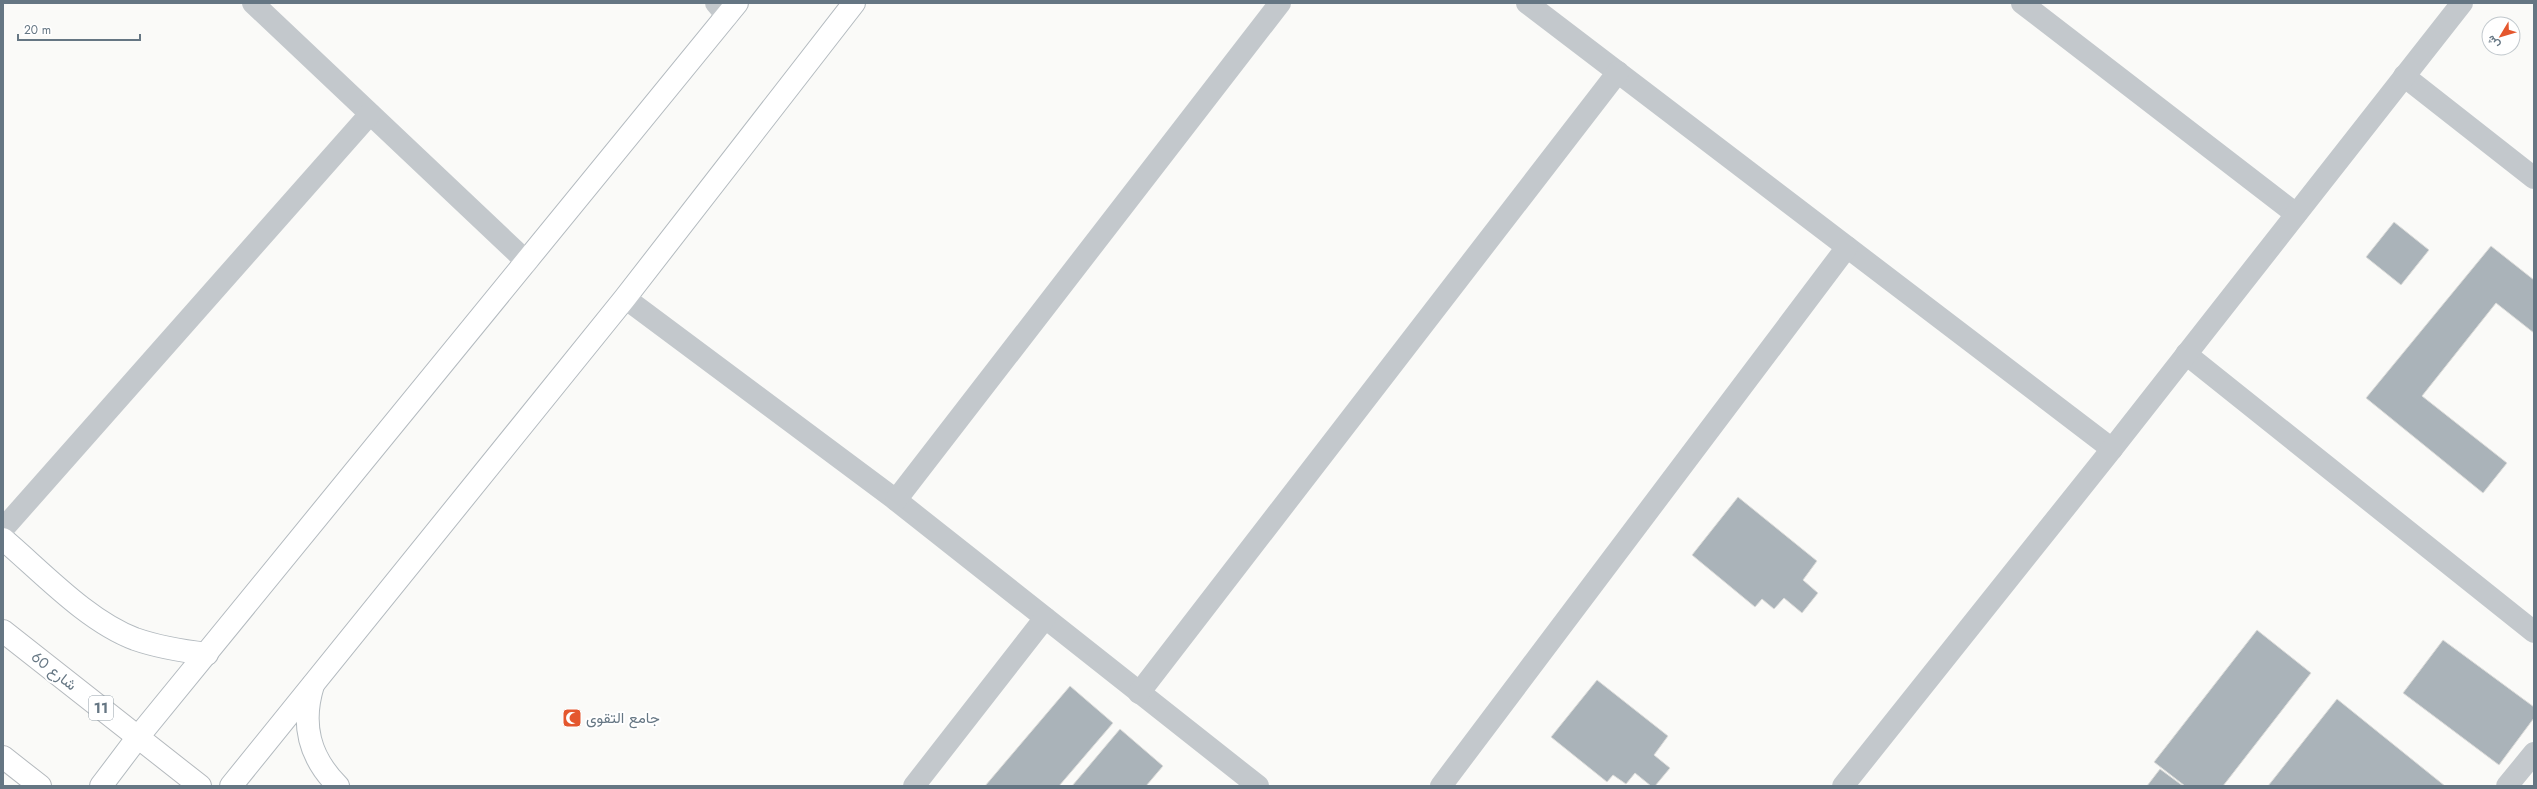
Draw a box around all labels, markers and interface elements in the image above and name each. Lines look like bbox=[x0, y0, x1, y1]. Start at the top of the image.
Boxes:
scale bar bbox=[18, 16, 140, 42]
north arrow bbox=[2481, 16, 2521, 56]
text: 20 m bbox=[24, 21, 51, 39]
text: ش bbox=[2483, 32, 2503, 52]
street label: شارع 60 bbox=[27, 646, 82, 696]
road number: 11 bbox=[89, 696, 113, 720]
mosque icon: جامع التقوى bbox=[561, 707, 583, 729]
place label: جامع التقوى bbox=[586, 707, 660, 729]

